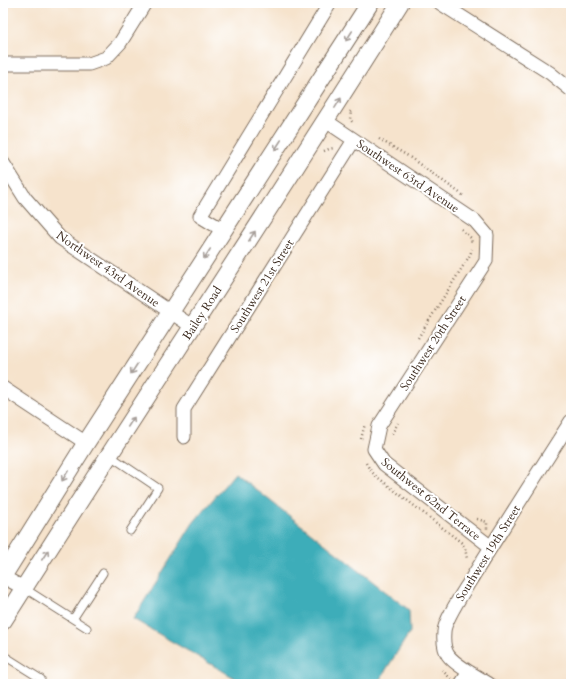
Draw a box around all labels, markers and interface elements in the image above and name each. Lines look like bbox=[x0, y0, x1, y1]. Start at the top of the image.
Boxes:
one-way arrow bbox=[345, 30, 353, 41]
one-way arrow bbox=[334, 97, 342, 109]
street label: Southwest 63rd Avenue bbox=[353, 136, 463, 216]
one-way arrow bbox=[274, 139, 282, 151]
street label: Northwest 43rd Avenue bbox=[53, 227, 163, 311]
one-way arrow bbox=[248, 230, 256, 241]
street label: Southwest 21st Street bbox=[227, 236, 297, 336]
one-way arrow bbox=[203, 248, 211, 260]
street label: Bailey Road bbox=[179, 282, 226, 343]
street label: Southwest 20th Street bbox=[396, 292, 470, 394]
one-way arrow bbox=[129, 363, 137, 375]
one-way arrow bbox=[127, 416, 135, 428]
street label: Southwest 62nd Terrace bbox=[378, 454, 484, 544]
one-way arrow bbox=[61, 470, 69, 481]
street label: Southwest 19th Street bbox=[452, 502, 524, 604]
one-way arrow bbox=[41, 550, 49, 561]

